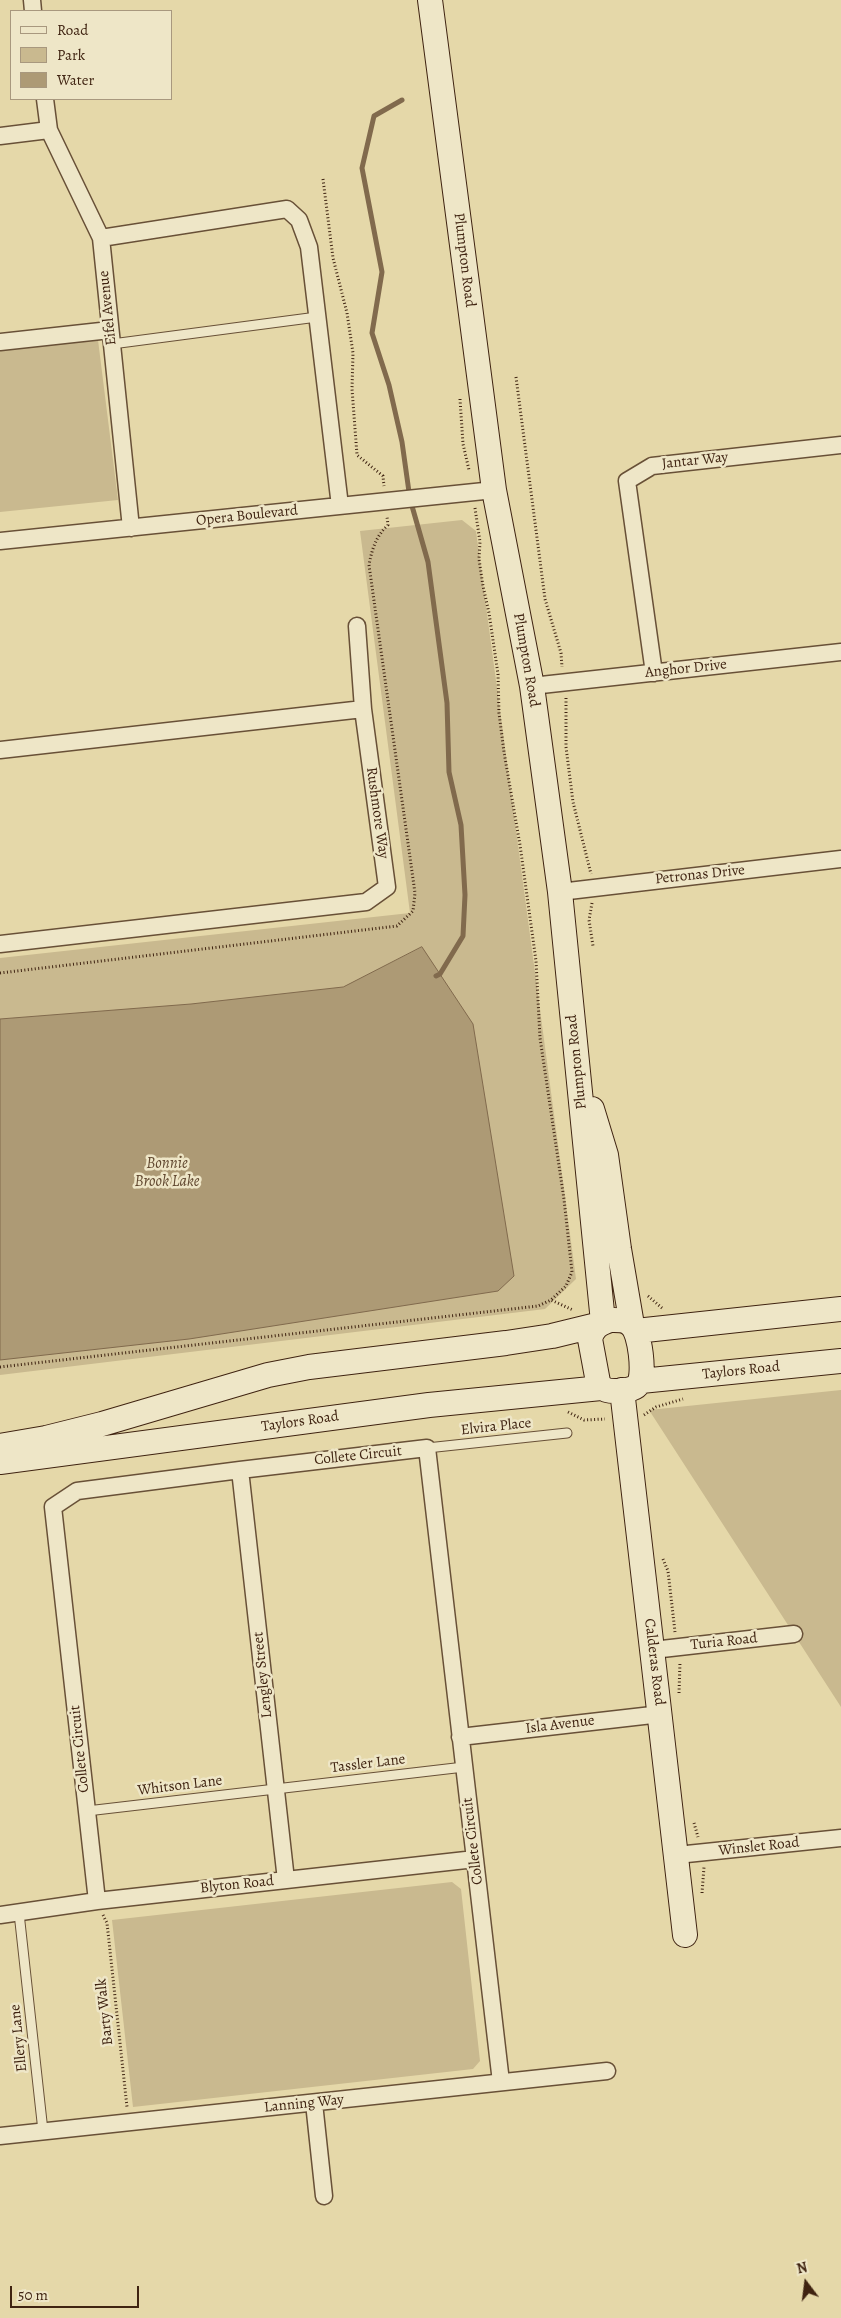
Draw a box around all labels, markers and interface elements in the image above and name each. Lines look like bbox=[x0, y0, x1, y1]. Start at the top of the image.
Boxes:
legend bbox=[10, 10, 172, 100]
text: Road bbox=[57, 20, 88, 40]
text: Park bbox=[57, 45, 85, 65]
text: Water bbox=[57, 70, 94, 90]
street label: Plumpton Road bbox=[449, 212, 479, 308]
street label: Eifel Avenue bbox=[95, 270, 121, 346]
street label: Jantar Way bbox=[661, 449, 729, 473]
street label: Opera Boulevard bbox=[195, 502, 299, 530]
street label: Plumpton Road bbox=[509, 612, 543, 708]
street label: Anghor Drive bbox=[644, 656, 728, 682]
street label: Rushmore Way bbox=[362, 766, 392, 860]
street label: Petronas Drive bbox=[654, 861, 746, 889]
street label: Plumpton Road bbox=[563, 1014, 591, 1110]
water label: Bonnie Brook Lake bbox=[135, 1154, 199, 1192]
street label: Taylors Road bbox=[701, 1358, 781, 1384]
street label: Taylors Road bbox=[260, 1408, 340, 1436]
street label: Elvira Place bbox=[460, 1414, 532, 1440]
street label: Collete Circuit bbox=[313, 1442, 403, 1470]
street label: Calderas Road bbox=[640, 1617, 668, 1707]
street label: Turia Road bbox=[690, 1630, 758, 1654]
street label: Lengley Street bbox=[250, 1631, 276, 1719]
street label: Collete Circuit bbox=[66, 1704, 94, 1794]
street label: Isla Avenue bbox=[524, 1712, 596, 1738]
street label: Tassler Lane bbox=[330, 1750, 406, 1778]
street label: Whitson Lane bbox=[137, 1772, 223, 1800]
street label: Collete Circuit bbox=[459, 1796, 487, 1886]
street label: Winslet Road bbox=[718, 1834, 800, 1860]
street label: Blyton Road bbox=[199, 1872, 275, 1898]
street label: Barty Walk bbox=[93, 1978, 117, 2046]
street label: Ellery Lane bbox=[6, 2003, 32, 2073]
street label: Lanning Way bbox=[263, 2091, 345, 2117]
north arrow bbox=[781, 2258, 831, 2308]
text: N bbox=[795, 2258, 809, 2279]
scale bar bbox=[12, 2276, 141, 2308]
text: 50 m bbox=[18, 2285, 48, 2305]

